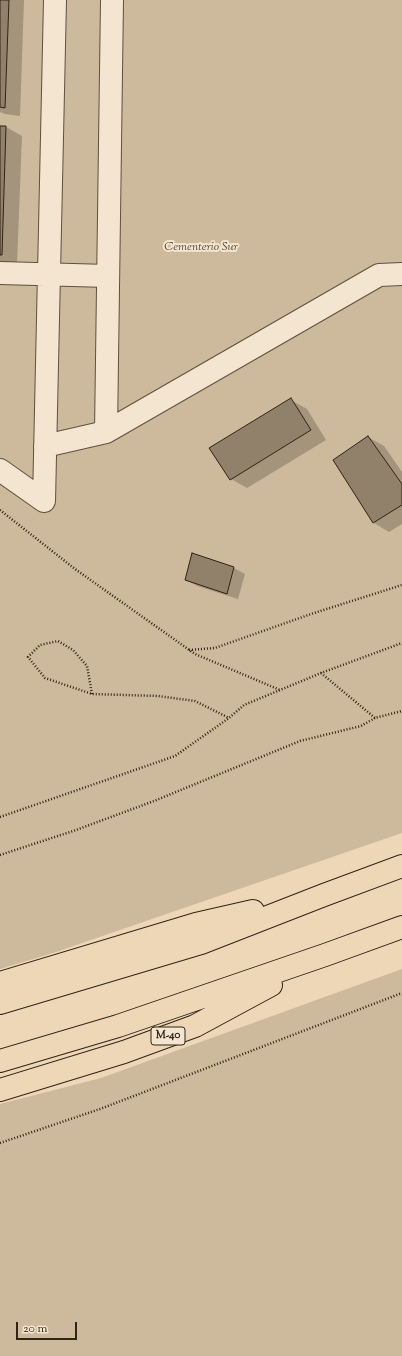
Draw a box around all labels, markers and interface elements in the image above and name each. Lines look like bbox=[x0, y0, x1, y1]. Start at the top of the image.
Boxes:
park label: Cementerio Sur bbox=[164, 241, 238, 255]
road number: M-40 bbox=[151, 1027, 185, 1045]
scale bar bbox=[18, 1314, 79, 1340]
text: 20 m bbox=[23, 1320, 47, 1338]

